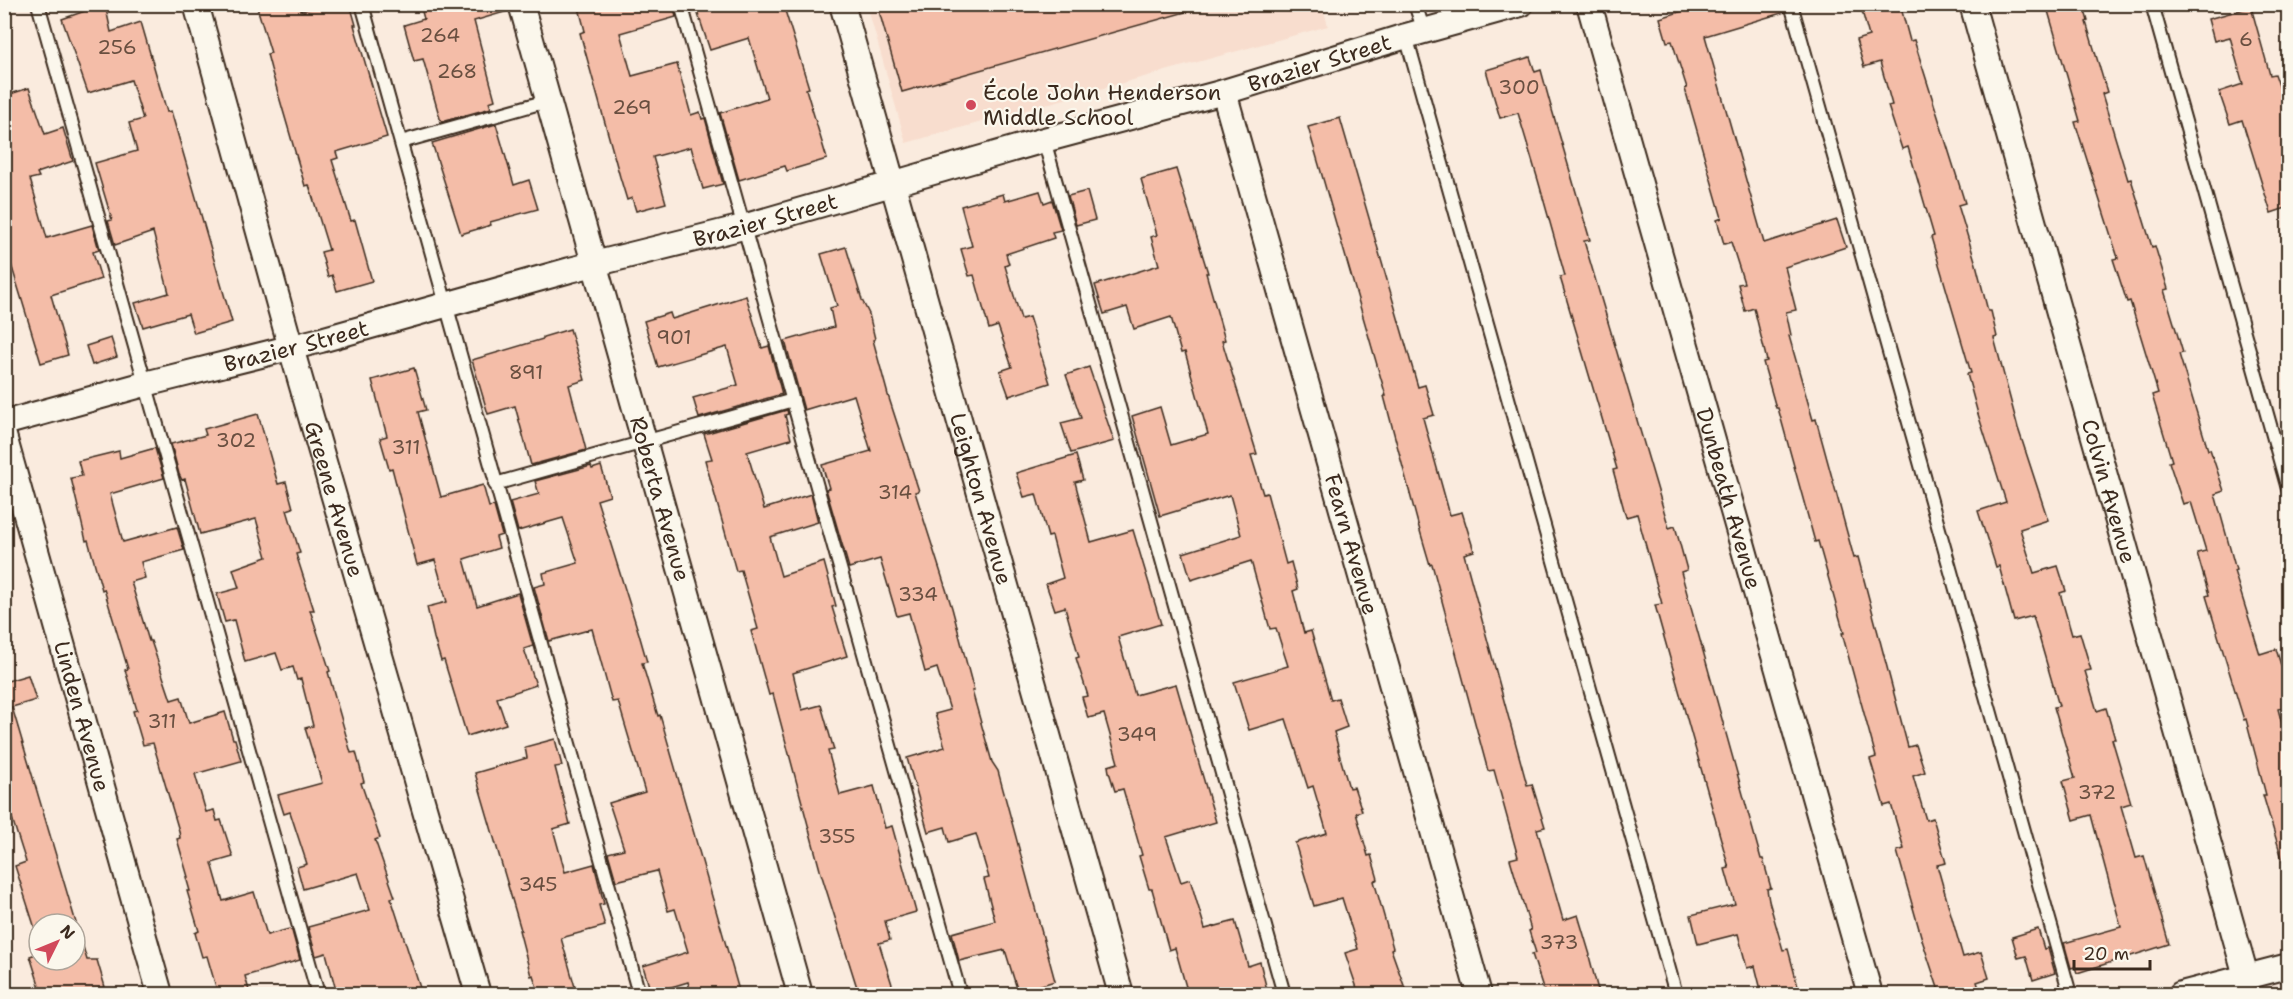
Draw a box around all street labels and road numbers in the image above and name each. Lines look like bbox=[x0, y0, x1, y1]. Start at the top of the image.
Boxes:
street label: Brazier Street bbox=[1244, 27, 1395, 98]
street label: Brazier Street bbox=[690, 186, 841, 253]
street label: Brazier Street bbox=[220, 313, 372, 378]
street label: Dunbeath Avenue bbox=[1690, 404, 1769, 593]
street label: Leighton Avenue bbox=[943, 409, 1019, 588]
street label: Roberta Avenue bbox=[623, 413, 697, 585]
street label: Colvin Avenue bbox=[2075, 416, 2143, 567]
street label: Greene Avenue bbox=[298, 417, 371, 580]
street label: Fearn Avenue bbox=[1318, 470, 1386, 618]
street label: Linden Avenue bbox=[47, 638, 117, 795]

